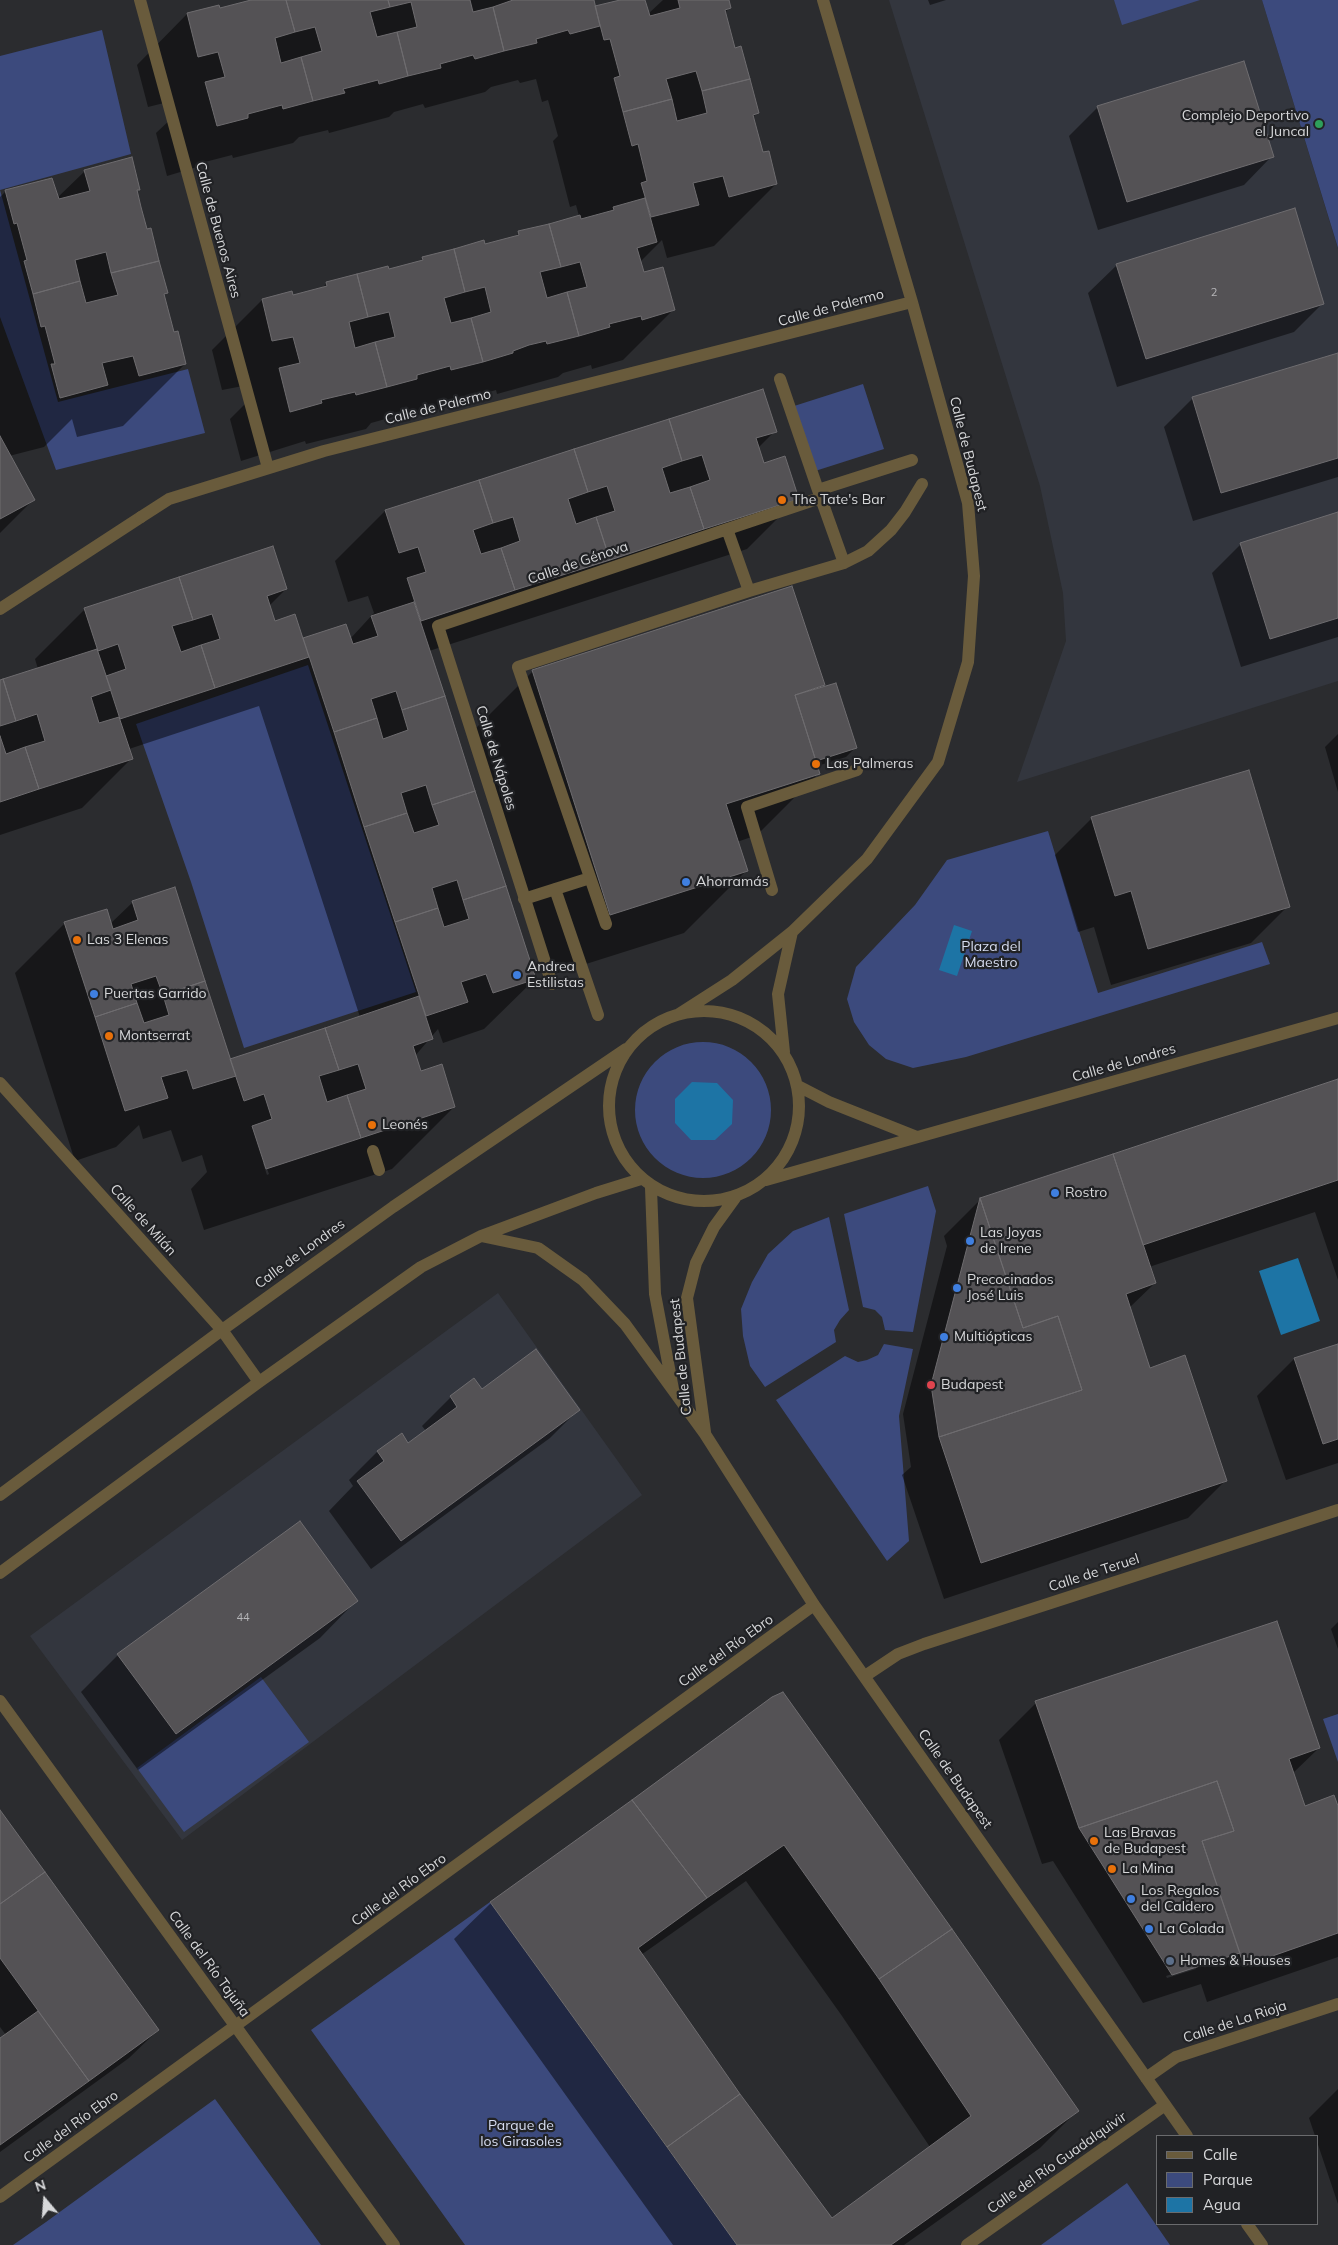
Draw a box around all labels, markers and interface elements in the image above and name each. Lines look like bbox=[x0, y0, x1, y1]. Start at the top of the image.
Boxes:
place label: Complejo Deportivo el Juncal bbox=[1182, 108, 1309, 140]
marker: Complejo Deportivo el Juncal bbox=[1313, 118, 1325, 130]
street label: Calle de Buenos Aires bbox=[192, 160, 244, 300]
street label: Calle de Palermo bbox=[776, 286, 886, 330]
house number: 2 bbox=[1211, 286, 1217, 300]
street label: Calle de Palermo bbox=[383, 386, 493, 428]
street label: Calle de Budapest bbox=[946, 395, 990, 513]
place label: The Tate's Bar bbox=[792, 492, 885, 508]
marker: The Tate's Bar bbox=[776, 494, 788, 506]
street label: Calle de Génova bbox=[526, 538, 630, 588]
street label: Calle de Nápoles bbox=[472, 704, 520, 812]
place label: Las Palmeras bbox=[826, 756, 913, 772]
marker: Las Palmeras bbox=[810, 758, 822, 770]
place label: Ahorramás bbox=[696, 874, 769, 890]
marker: Ahorramás bbox=[680, 876, 692, 888]
place label: Las 3 Elenas bbox=[87, 932, 168, 948]
marker: Las 3 Elenas bbox=[71, 934, 83, 946]
park label: Plaza del Maestro bbox=[961, 939, 1021, 972]
place label: Andrea Estilistas bbox=[527, 959, 584, 992]
marker: Andrea Estilistas bbox=[511, 969, 523, 981]
place label: Puertas Garrido bbox=[104, 986, 207, 1002]
marker: Puertas Garrido bbox=[88, 988, 100, 1000]
place label: Montserrat bbox=[119, 1028, 190, 1044]
marker: Montserrat bbox=[103, 1030, 115, 1042]
street label: Calle de Londres bbox=[1070, 1040, 1178, 1086]
place label: Leonés bbox=[382, 1117, 428, 1133]
marker: Leonés bbox=[366, 1119, 378, 1131]
street label: Calle de Milán bbox=[106, 1181, 180, 1259]
place label: Rostro bbox=[1065, 1185, 1107, 1201]
marker: Rostro bbox=[1049, 1187, 1061, 1199]
street label: Calle de Londres bbox=[252, 1216, 348, 1292]
place label: Las Joyas de Irene bbox=[980, 1225, 1042, 1258]
marker: Las Joyas de Irene bbox=[964, 1235, 976, 1247]
place label: Precocinados José Luis bbox=[967, 1272, 1054, 1304]
marker: Precocinados José Luis bbox=[951, 1282, 963, 1294]
street label: Calle de Budapest bbox=[667, 1298, 695, 1416]
place label: Multiópticas bbox=[954, 1329, 1032, 1345]
marker: Multiópticas bbox=[938, 1331, 950, 1343]
place label: Budapest bbox=[941, 1377, 1003, 1393]
marker: Budapest bbox=[925, 1379, 937, 1391]
street label: Calle de Teruel bbox=[1046, 1550, 1142, 1596]
house number: 44 bbox=[236, 1611, 250, 1625]
street label: Calle del Río Ebro bbox=[675, 1611, 777, 1691]
street label: Calle de Budapest bbox=[914, 1726, 996, 1832]
place label: Las Bravas de Budapest bbox=[1104, 1825, 1186, 1858]
marker: Las Bravas de Budapest bbox=[1088, 1835, 1100, 1847]
street label: Calle del Río Ebro bbox=[348, 1850, 450, 1930]
place label: La Mina bbox=[1122, 1861, 1174, 1877]
marker: La Mina bbox=[1106, 1863, 1118, 1875]
place label: Los Regalos del Caldero bbox=[1141, 1883, 1219, 1915]
marker: Los Regalos del Caldero bbox=[1125, 1893, 1137, 1905]
street label: Calle del Río Tajuña bbox=[165, 1908, 253, 2020]
place label: La Colada bbox=[1159, 1921, 1224, 1937]
marker: La Colada bbox=[1143, 1923, 1155, 1935]
place label: Homes & Houses bbox=[1180, 1953, 1291, 1969]
marker: Homes & Houses bbox=[1164, 1955, 1176, 1967]
street label: Calle de La Rioja bbox=[1181, 1997, 1289, 2047]
street label: Calle del Río Ebro bbox=[20, 2087, 122, 2167]
street label: Calle del Río Guadalquivir bbox=[984, 2109, 1130, 2217]
park label: Parque de los Girasoles bbox=[480, 2118, 562, 2150]
legend bbox=[1156, 2135, 1318, 2225]
text: Calle bbox=[1203, 2145, 1237, 2164]
text: Parque bbox=[1203, 2170, 1253, 2189]
north arrow bbox=[20, 2175, 70, 2225]
text: N bbox=[33, 2176, 48, 2196]
text: Agua bbox=[1203, 2195, 1241, 2214]

